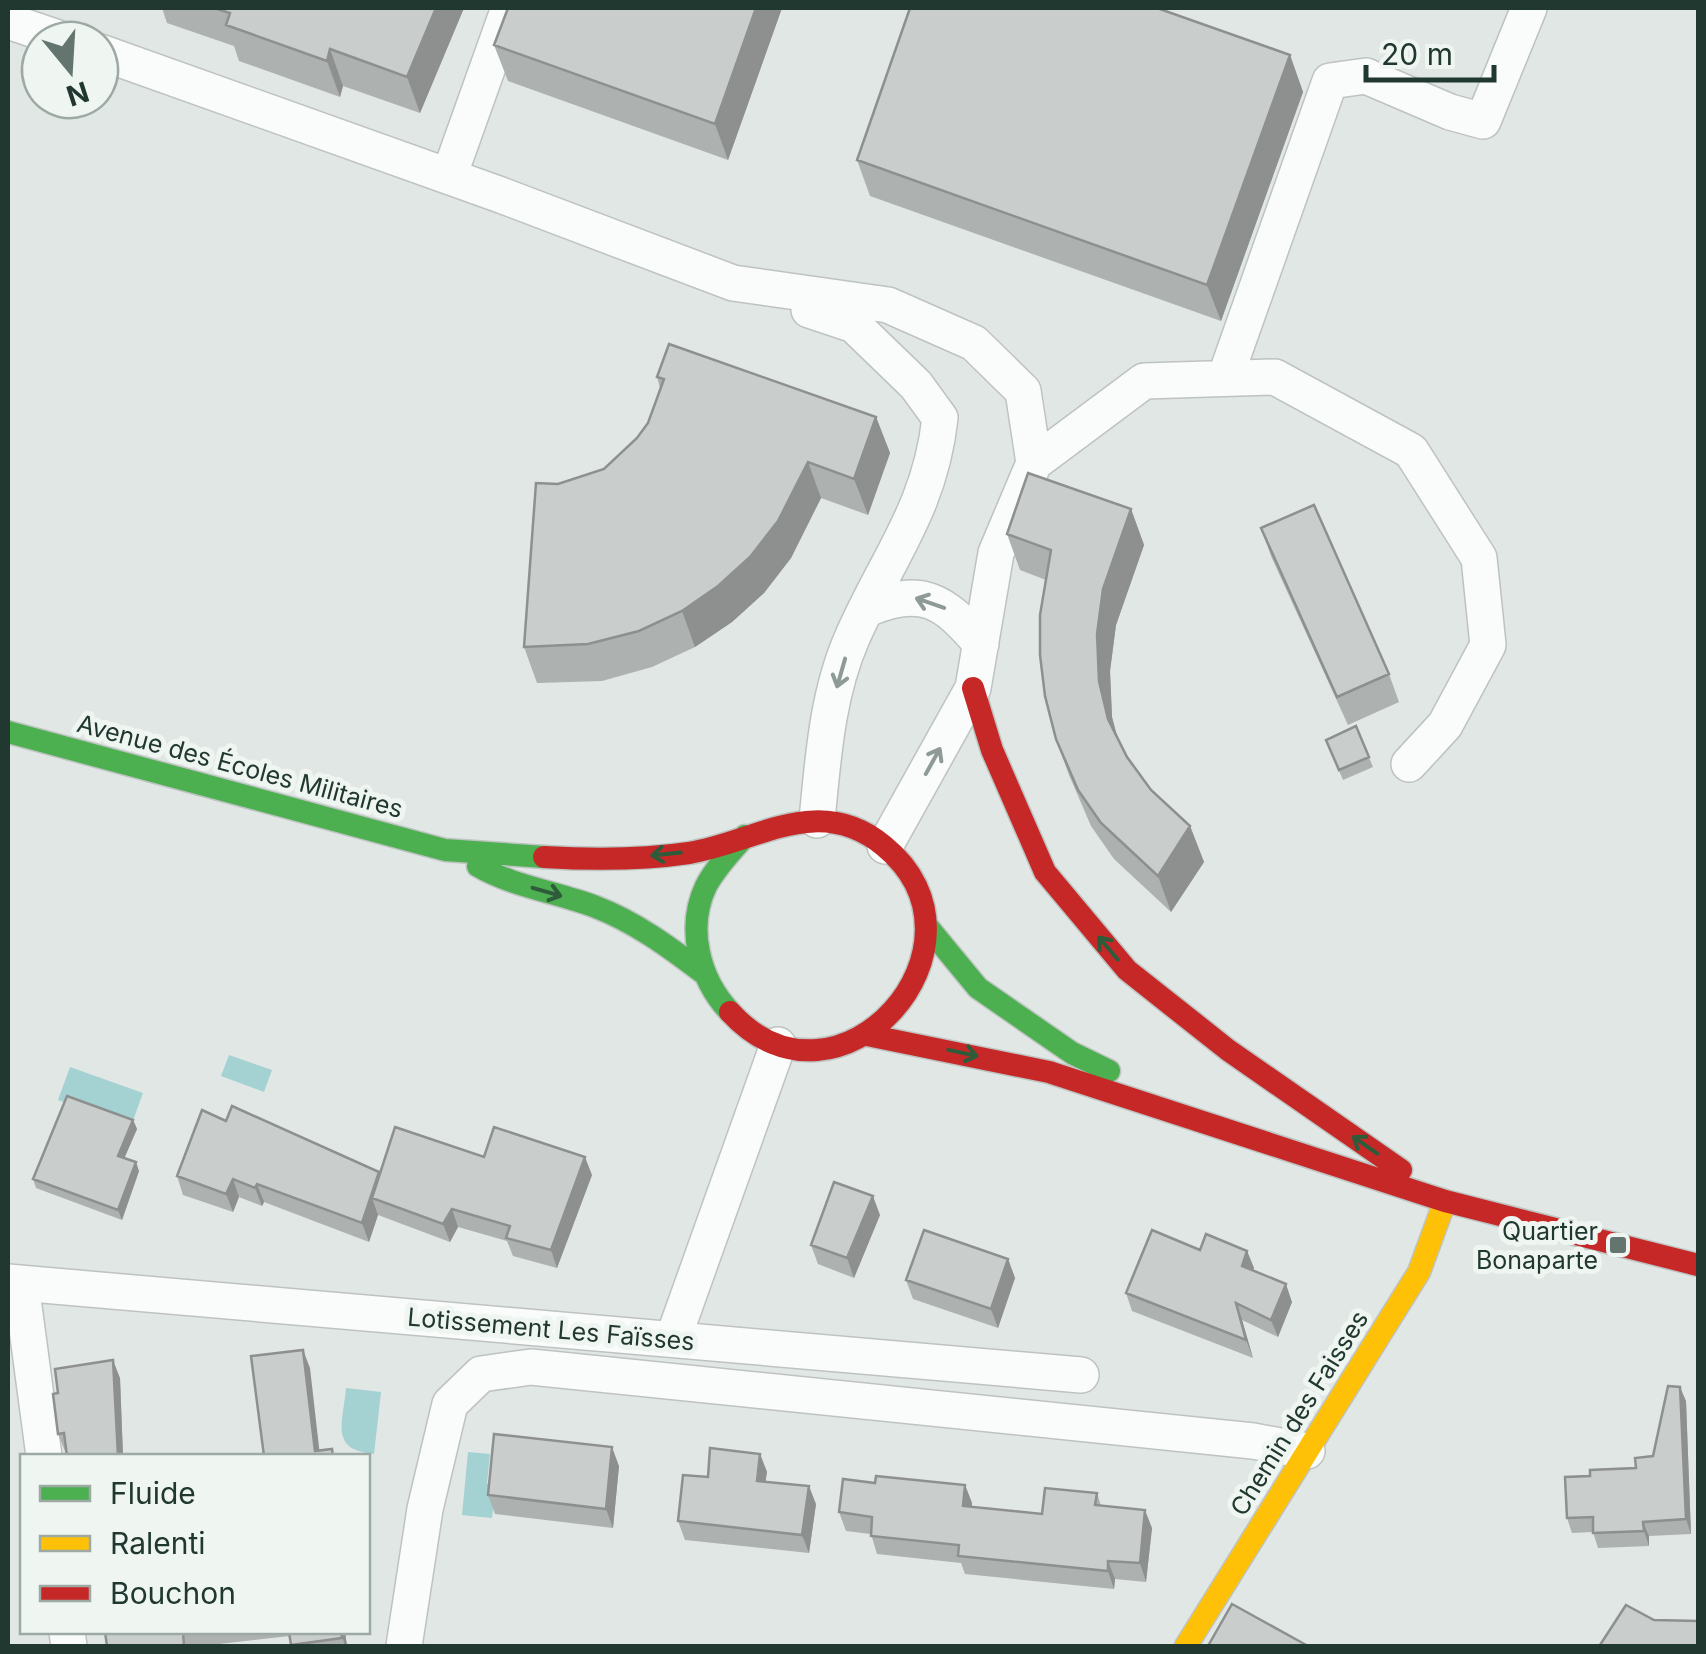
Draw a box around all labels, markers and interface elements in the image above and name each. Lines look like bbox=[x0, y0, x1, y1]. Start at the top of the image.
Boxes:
north arrow bbox=[20, 20, 120, 120]
scale bar bbox=[1366, 20, 1494, 82]
text: 20 m bbox=[1381, 36, 1453, 72]
text: N bbox=[62, 74, 93, 113]
one-way arrow bbox=[915, 593, 947, 611]
one-way arrow bbox=[831, 657, 850, 688]
street label: Avenue des Écoles Militaires bbox=[74, 707, 406, 824]
one-way arrow bbox=[923, 747, 943, 777]
one-way arrow bbox=[651, 845, 683, 864]
one-way arrow bbox=[531, 884, 562, 902]
one-way arrow bbox=[1097, 935, 1119, 961]
one-way arrow bbox=[946, 1045, 978, 1063]
one-way arrow bbox=[1352, 1135, 1380, 1156]
place label: Quartier Bonaparte bbox=[1476, 1216, 1598, 1275]
marker: Quartier Bonaparte bbox=[1607, 1234, 1629, 1256]
street label: Lotissement Les Faïsses bbox=[406, 1302, 696, 1356]
street label: Chemin des Faisses bbox=[1224, 1305, 1374, 1521]
legend bbox=[20, 1454, 370, 1634]
text: Fluide bbox=[110, 1475, 196, 1511]
text: Ralenti bbox=[110, 1525, 206, 1561]
text: Bouchon bbox=[110, 1575, 236, 1611]

